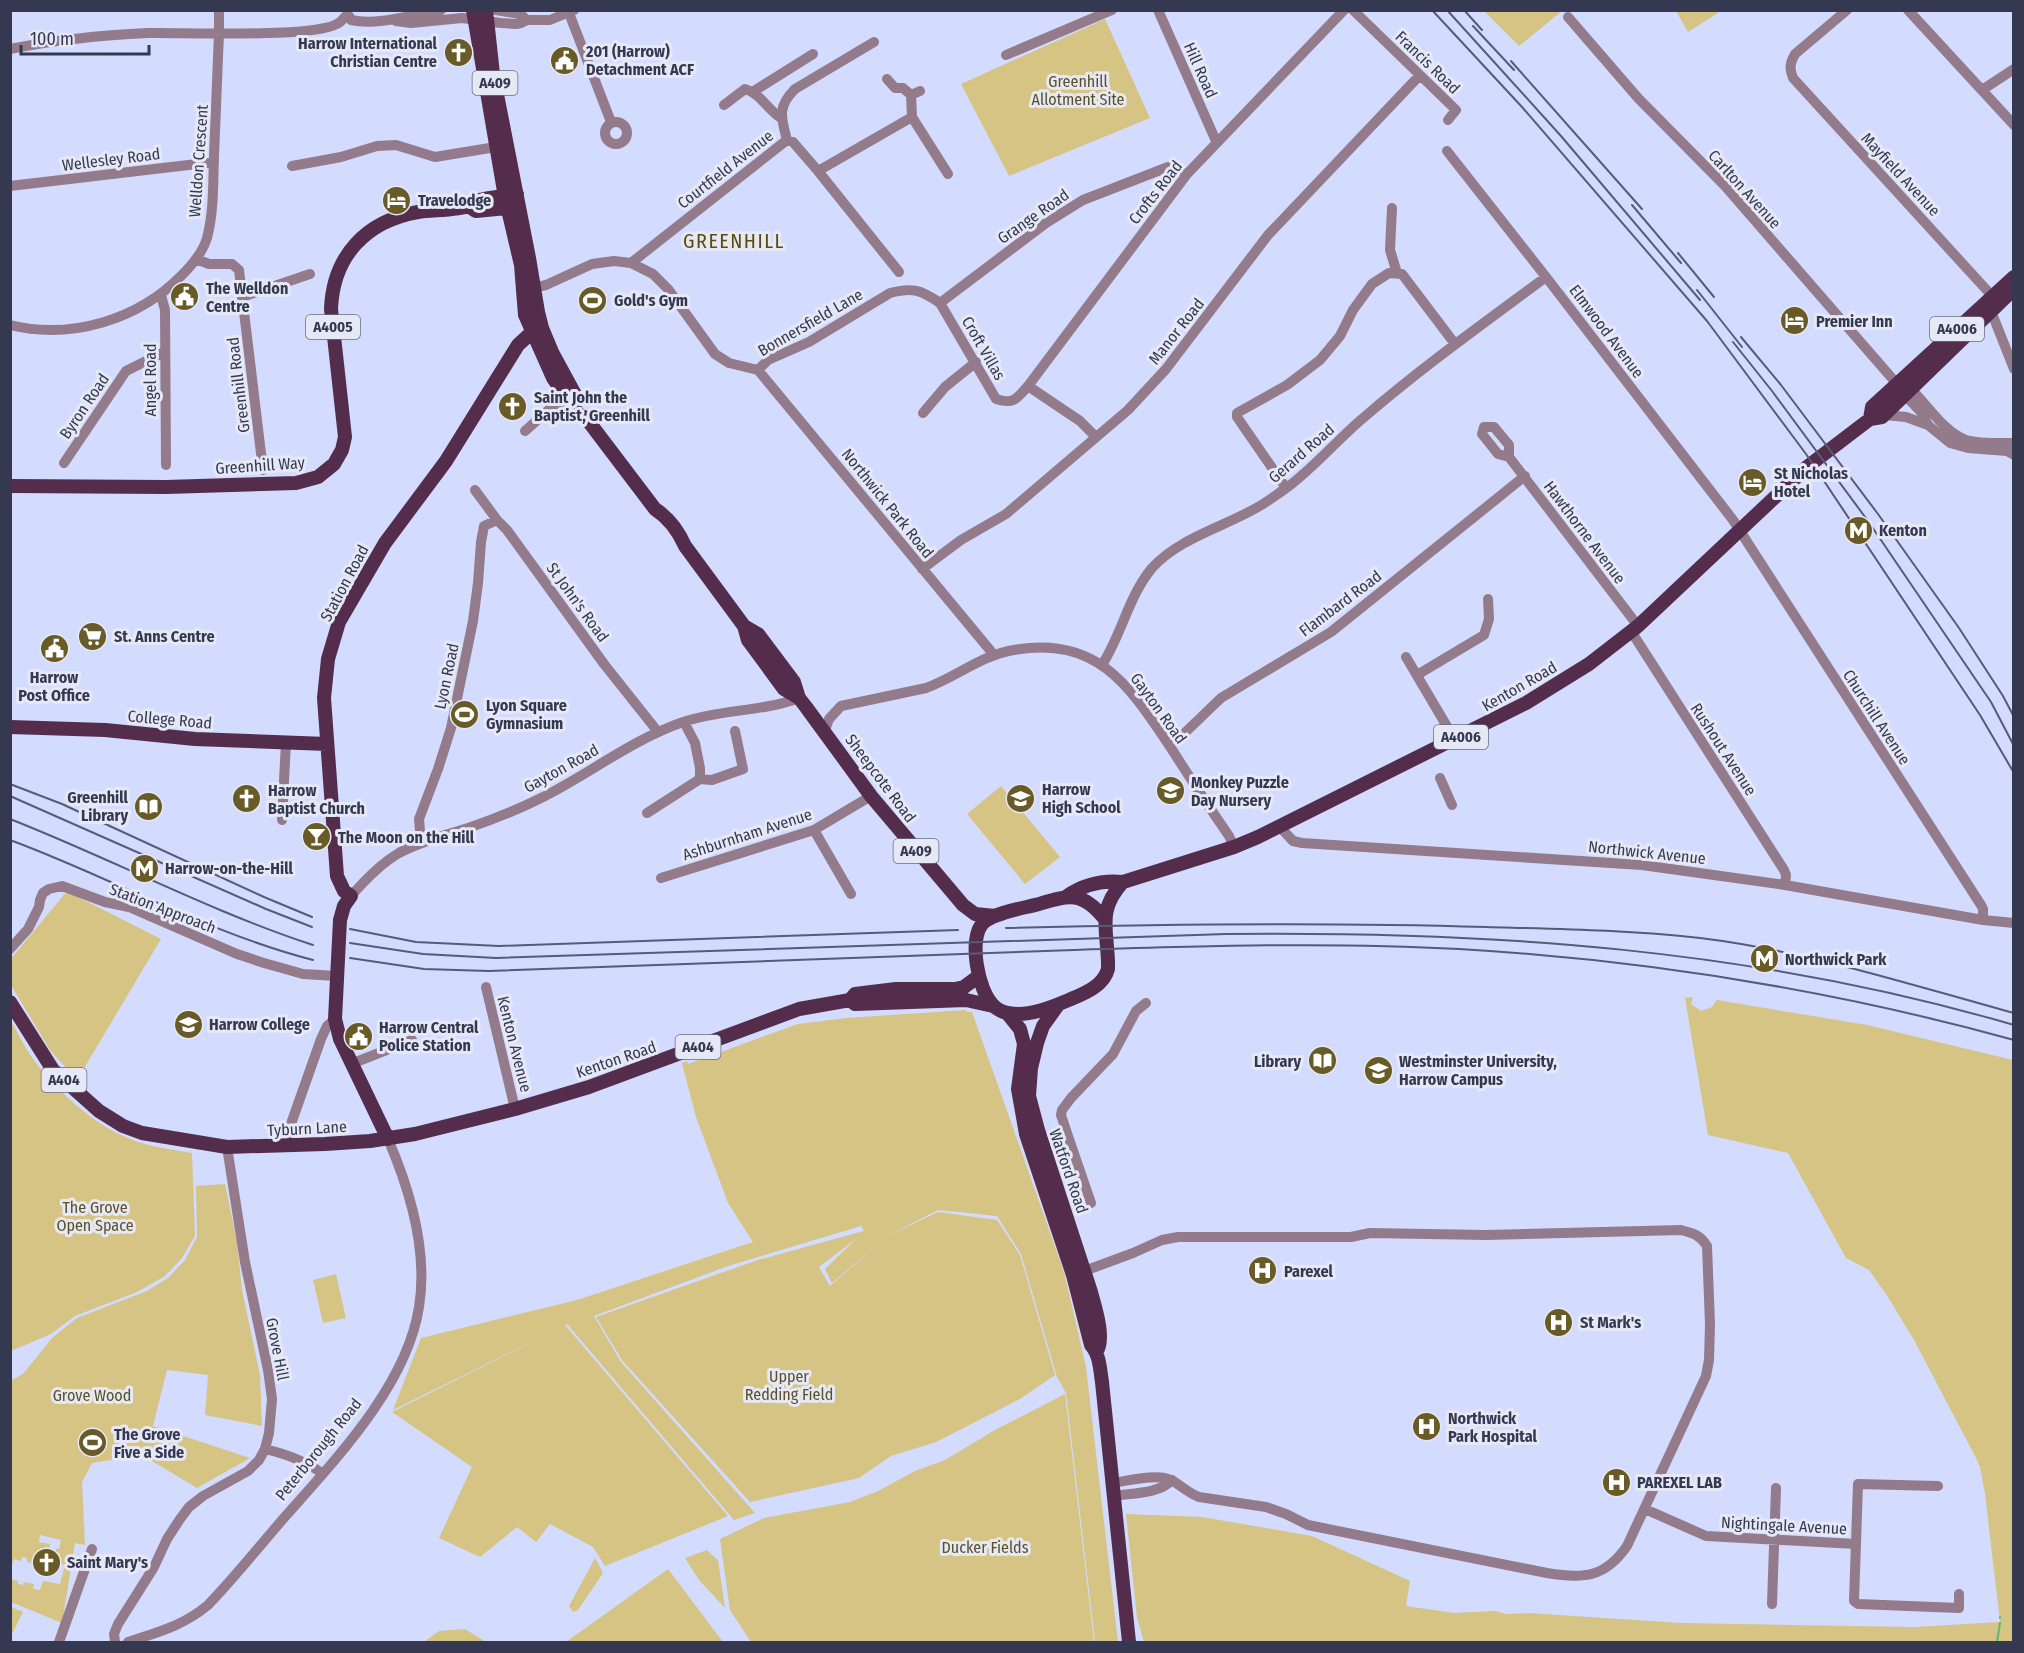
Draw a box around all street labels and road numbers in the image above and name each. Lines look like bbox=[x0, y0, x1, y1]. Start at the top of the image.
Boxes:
street label: Francis Road bbox=[1391, 27, 1464, 98]
street label: Hill Road bbox=[1180, 39, 1221, 101]
road number: A409 bbox=[472, 71, 518, 95]
street label: Welldon Crescent bbox=[185, 103, 212, 218]
street label: Courtfield Avenue bbox=[674, 126, 777, 213]
street label: Mayfield Avenue bbox=[1857, 129, 1944, 220]
street label: Wellesley Road bbox=[61, 144, 161, 175]
street label: Carlton Avenue bbox=[1704, 146, 1785, 233]
street label: Crofts Road bbox=[1125, 157, 1186, 228]
street label: Grange Road bbox=[994, 185, 1073, 248]
street label: Elmwood Avenue bbox=[1565, 281, 1648, 382]
street label: Bonnersfield Lane bbox=[754, 285, 866, 360]
street label: Manor Road bbox=[1145, 294, 1208, 368]
street label: Croft Villas bbox=[958, 313, 1009, 384]
road number: A4005 bbox=[306, 315, 360, 339]
road number: A4006 bbox=[1930, 317, 1984, 341]
street label: Greenhill Road bbox=[223, 336, 254, 434]
street label: Angel Road bbox=[141, 343, 160, 417]
street label: Byron Road bbox=[56, 370, 113, 443]
street label: Gerard Road bbox=[1265, 420, 1338, 487]
street label: Northwick Park Road bbox=[838, 445, 938, 562]
street label: Greenhill Way bbox=[215, 453, 306, 478]
street label: Hawthorne Avenue bbox=[1540, 477, 1629, 588]
street label: Station Road bbox=[316, 542, 373, 625]
street label: St John's Road bbox=[543, 559, 613, 646]
street label: Flambard Road bbox=[1295, 566, 1385, 640]
street label: Lyon Road bbox=[430, 641, 463, 711]
street label: Kenton Road bbox=[1478, 657, 1560, 716]
street label: Churchill Avenue bbox=[1839, 666, 1914, 768]
street label: Gayton Road bbox=[1127, 669, 1191, 747]
street label: Rushout Avenue bbox=[1687, 700, 1761, 799]
street label: College Road bbox=[127, 706, 213, 733]
road number: A4006 bbox=[1434, 725, 1488, 749]
street label: Sheepcote Road bbox=[841, 730, 920, 826]
street label: Gayton Road bbox=[520, 740, 602, 797]
street label: Ashburnham Avenue bbox=[680, 805, 814, 864]
street label: Northwick Avenue bbox=[1587, 837, 1707, 868]
road number: A409 bbox=[894, 839, 938, 863]
street label: Station Approach bbox=[107, 879, 219, 938]
street label: Kenton Avenue bbox=[493, 994, 536, 1094]
road number: A404 bbox=[676, 1035, 720, 1059]
street label: Kenton Road bbox=[574, 1037, 659, 1082]
road number: A404 bbox=[42, 1068, 86, 1092]
street label: Tyburn Lane bbox=[267, 1117, 347, 1140]
street label: Watford Road bbox=[1045, 1126, 1092, 1216]
street label: Grove Hill bbox=[262, 1316, 293, 1382]
street label: Peterborough Road bbox=[271, 1394, 365, 1504]
street label: Nightingale Avenue bbox=[1720, 1513, 1848, 1538]

